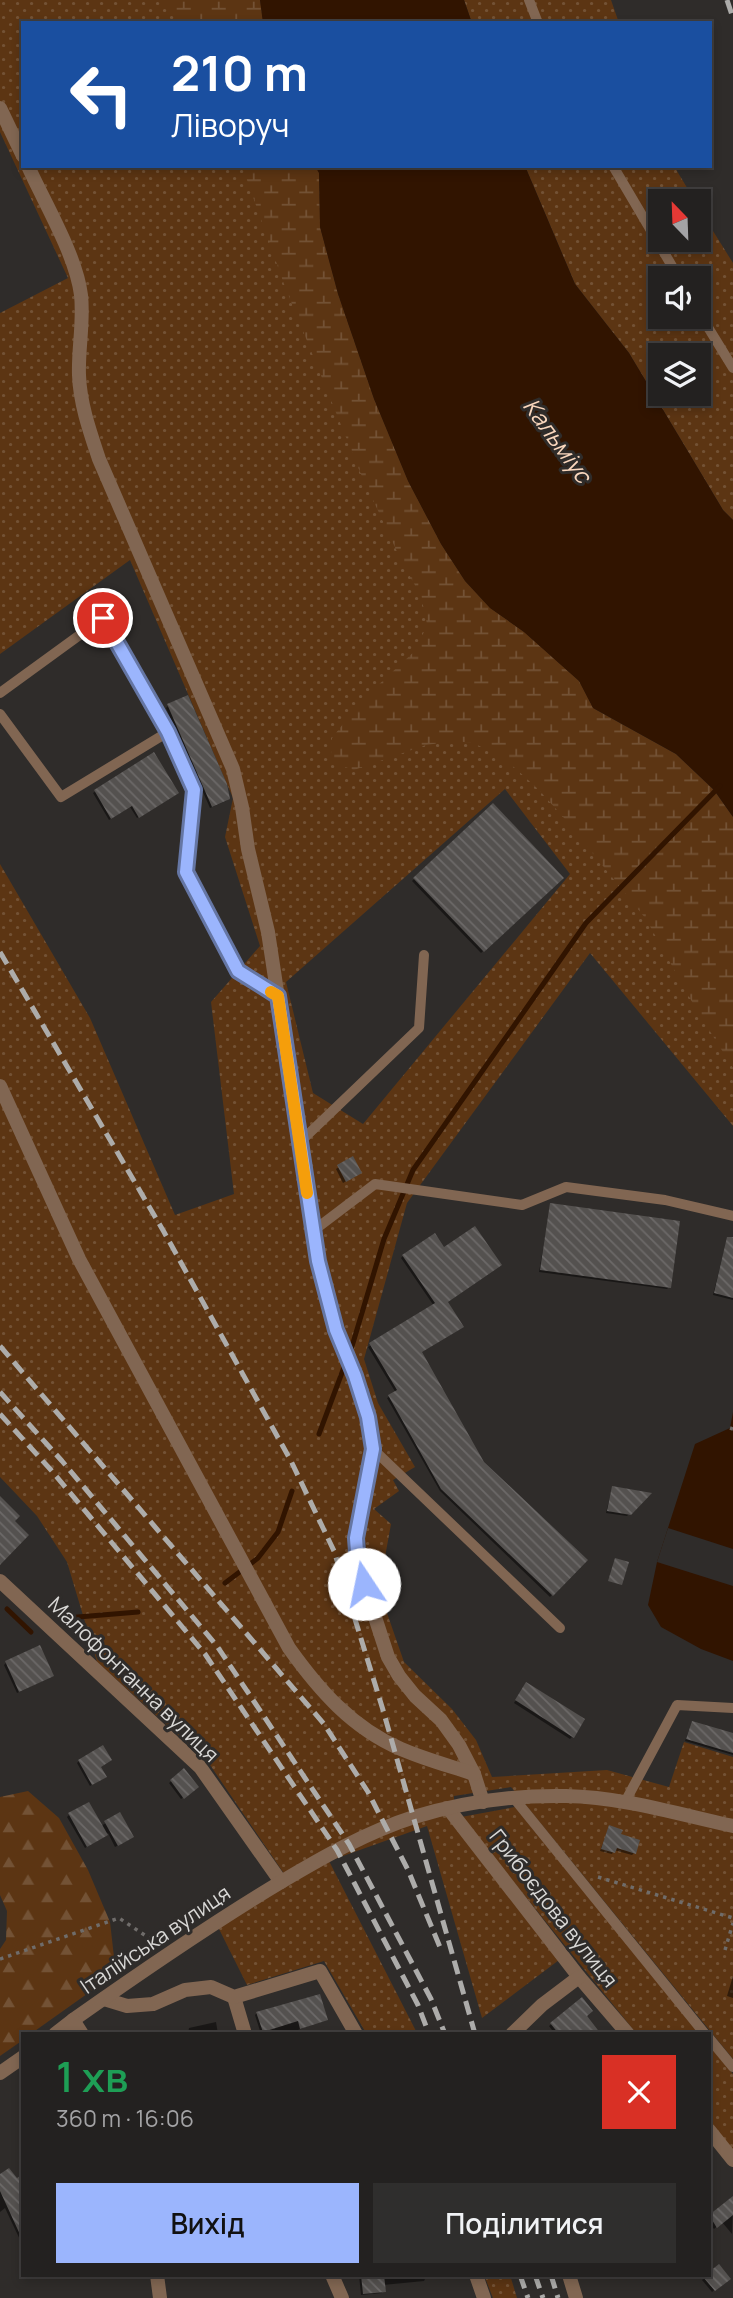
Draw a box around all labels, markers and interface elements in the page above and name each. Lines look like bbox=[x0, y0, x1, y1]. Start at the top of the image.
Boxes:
text: 210 m bbox=[171, 39, 308, 106]
icon: left bbox=[56, 49, 147, 140]
text: Ліворуч bbox=[171, 103, 290, 147]
north arrow bbox=[648, 189, 710, 252]
map controls bbox=[648, 189, 711, 406]
button: sound bbox=[648, 266, 711, 329]
button: layers bbox=[648, 343, 711, 406]
water label: Кальміус bbox=[516, 391, 601, 491]
pin bbox=[73, 588, 133, 648]
icon: arrive bbox=[84, 599, 122, 637]
position arrow bbox=[327, 1547, 401, 1621]
street label: Малофонтанна вулиця bbox=[43, 1590, 225, 1768]
street label: Грибоєдова вулиця bbox=[484, 1823, 624, 1993]
street label: Італійська вулиця bbox=[74, 1878, 236, 2000]
text: 1 хв bbox=[56, 2047, 128, 2105]
button: close bbox=[602, 2055, 676, 2129]
text: 360 m · 16:06 bbox=[56, 2102, 194, 2134]
button: Вихід bbox=[56, 2183, 359, 2263]
button: Поділитися bbox=[373, 2183, 676, 2263]

